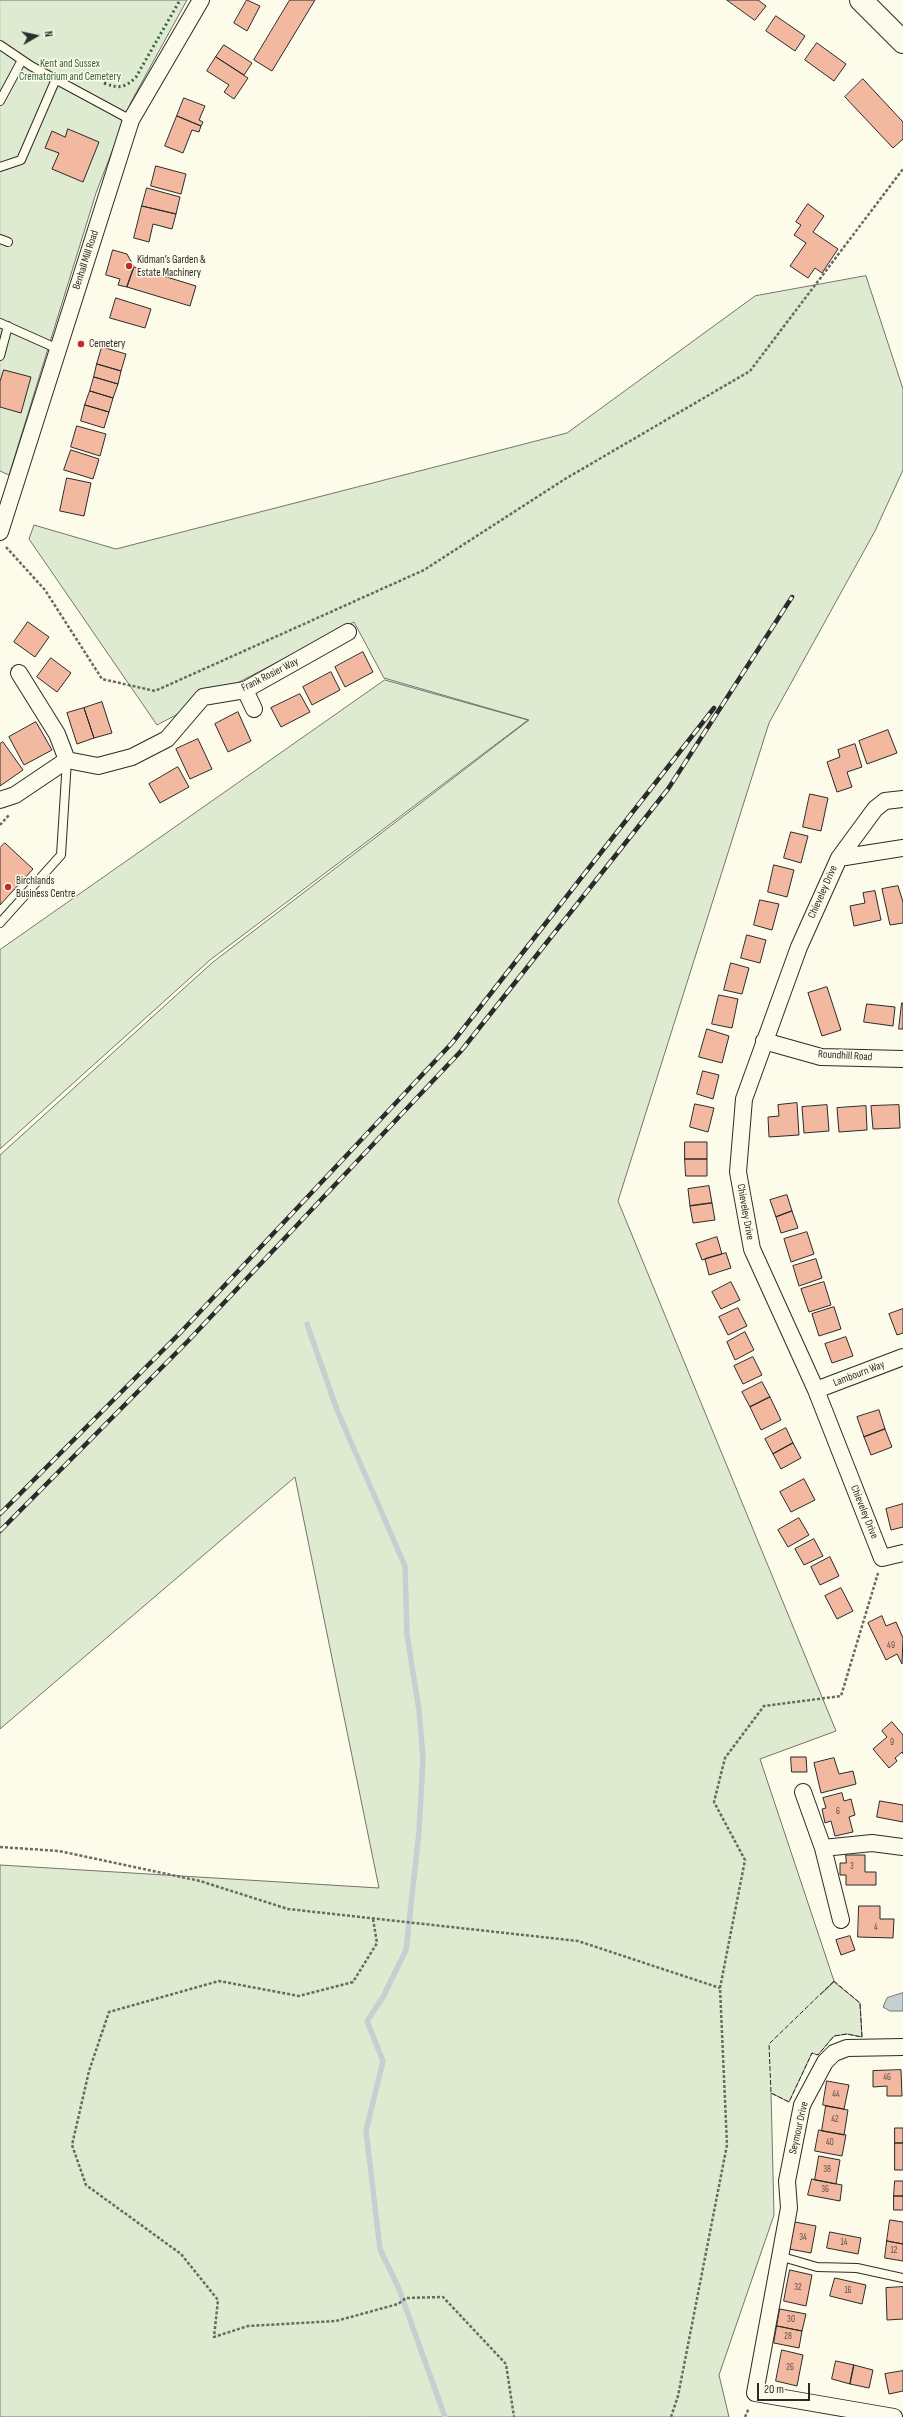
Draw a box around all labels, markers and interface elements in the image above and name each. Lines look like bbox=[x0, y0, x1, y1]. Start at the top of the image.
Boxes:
north arrow bbox=[16, 16, 56, 56]
text: N bbox=[41, 30, 55, 38]
park label: Kent and Sussex Crematorium and Cemetery bbox=[19, 57, 121, 83]
street label: Benhall Mill Road bbox=[70, 229, 102, 291]
place label: Kidman’s Garden & Estate Machinery bbox=[137, 253, 206, 279]
marker: Kidman’s Garden & Estate Machinery bbox=[124, 261, 134, 271]
place label: Cemetery bbox=[89, 337, 125, 351]
marker: Cemetery bbox=[76, 339, 86, 349]
street label: Frank Rosier Way bbox=[239, 655, 301, 695]
street label: Chieveley Drive bbox=[805, 863, 841, 921]
place label: Birchlands Business Centre bbox=[16, 874, 75, 900]
marker: Birchlands Business Centre bbox=[3, 882, 13, 892]
street label: Roundhill Road bbox=[818, 1048, 872, 1064]
street label: Chieveley Drive bbox=[734, 1183, 756, 1241]
street label: Lambourn Way bbox=[831, 1358, 887, 1390]
street label: Chieveley Drive bbox=[847, 1483, 881, 1541]
house number: 49 bbox=[887, 1641, 895, 1651]
house number: 9 bbox=[890, 1738, 894, 1748]
house number: 6 bbox=[836, 1807, 840, 1817]
house number: 3 bbox=[850, 1862, 854, 1872]
house number: 4 bbox=[874, 1923, 878, 1933]
house number: 46 bbox=[883, 2073, 891, 2083]
house number: 44 bbox=[832, 2090, 840, 2100]
street label: Seymour Drive bbox=[787, 2100, 811, 2156]
house number: 42 bbox=[831, 2115, 839, 2125]
house number: 40 bbox=[826, 2138, 834, 2148]
house number: 38 bbox=[823, 2165, 831, 2175]
house number: 36 bbox=[821, 2185, 829, 2195]
house number: 34 bbox=[799, 2233, 807, 2243]
house number: 14 bbox=[841, 2238, 847, 2248]
house number: 12 bbox=[891, 2246, 897, 2256]
house number: 32 bbox=[794, 2283, 802, 2293]
house number: 16 bbox=[844, 2286, 852, 2296]
house number: 30 bbox=[787, 2315, 795, 2325]
house number: 28 bbox=[784, 2332, 792, 2342]
house number: 26 bbox=[786, 2363, 794, 2373]
scale bar bbox=[759, 2375, 812, 2401]
text: 20 m bbox=[764, 2382, 784, 2397]

